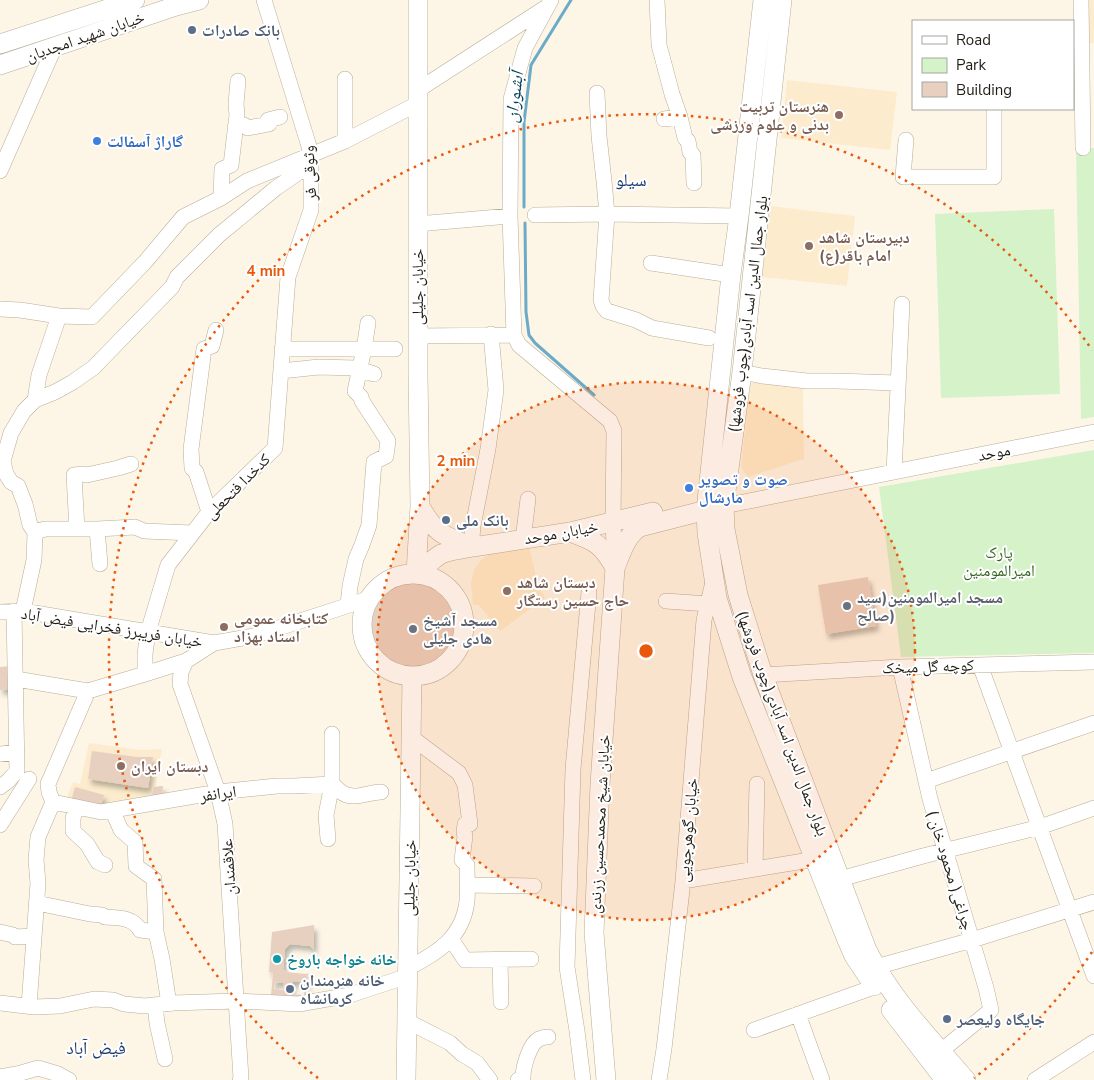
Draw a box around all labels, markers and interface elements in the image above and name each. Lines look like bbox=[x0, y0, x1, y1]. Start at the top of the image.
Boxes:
street label: خیابان شهید امجدیان bbox=[23, 6, 148, 68]
place label: بانک صادرات bbox=[202, 20, 280, 42]
legend bbox=[912, 20, 1074, 110]
marker: بانک صادرات bbox=[186, 24, 198, 36]
text: Road bbox=[956, 30, 991, 50]
text: Park bbox=[956, 55, 986, 75]
water label: آبشوران bbox=[499, 66, 530, 124]
text: Building bbox=[956, 80, 1012, 100]
place label: هنرستان تربیت بدنی و علوم ورزشی bbox=[710, 96, 829, 136]
marker: هنرستان تربیت بدنی و علوم ورزشی bbox=[833, 109, 845, 121]
place label: گاراژ آسفالت bbox=[107, 131, 183, 153]
marker: گاراژ آسفالت bbox=[91, 135, 103, 147]
street label: وثوقی فر bbox=[298, 145, 322, 202]
district label: سیلو bbox=[615, 168, 647, 192]
street label: بلوار جمال الدین اسد آبادی(چوب فروشها) bbox=[723, 194, 773, 434]
place label: دبیرستان شاهد امام باقر(ع) bbox=[819, 227, 910, 267]
marker: دبیرستان شاهد امام باقر(ع) bbox=[803, 240, 815, 252]
street label: خیابان جلیلی bbox=[407, 249, 429, 325]
text: 4 min bbox=[247, 261, 285, 281]
street label: موحد bbox=[976, 439, 1012, 467]
street label: کدخدا فتحعلی bbox=[200, 449, 276, 524]
text: 2 min bbox=[437, 451, 475, 471]
place label: صوت و تصویر مارشال bbox=[698, 469, 788, 509]
marker: صوت و تصویر مارشال bbox=[683, 482, 695, 494]
place label: بانک ملی bbox=[456, 510, 509, 532]
marker: بانک ملی bbox=[440, 514, 452, 526]
street label: خیابان موحد bbox=[523, 516, 600, 550]
park label: پارک امیرالمومنین bbox=[963, 542, 1035, 582]
place label: دبستان شاهد حاج حسین رستگار bbox=[516, 572, 629, 612]
marker: دبستان شاهد حاج حسین رستگار bbox=[501, 585, 513, 597]
place label: مسجد امیرالمومنین(سید صالح) bbox=[857, 587, 1003, 627]
marker: مسجد امیرالمومنین(سید صالح) bbox=[841, 600, 853, 612]
street label: خیابان فریبرز فخرایی فیض آباد bbox=[20, 603, 204, 653]
place label: کتابخانه عمومی استاد بهزاد bbox=[234, 608, 328, 648]
street label: بلوار جمال الدین اسد آبادی(چوب فروشها) bbox=[731, 608, 833, 839]
place label: مسجد آشیخ هادی جلیلی bbox=[423, 610, 497, 650]
marker: کتابخانه عمومی استاد بهزاد bbox=[218, 621, 230, 633]
marker: مسجد آشیخ هادی جلیلی bbox=[407, 623, 419, 635]
centre of rings bbox=[637, 642, 655, 660]
street label: کوچه گل میخک bbox=[882, 654, 975, 680]
street label: خیابان شیخ محمدحسین زرندی bbox=[584, 734, 616, 914]
place label: دبستان ایران bbox=[131, 756, 208, 778]
marker: دبستان ایران bbox=[115, 760, 127, 772]
street label: خیابان گوهرجویی bbox=[672, 777, 704, 883]
street label: ایرانفر bbox=[197, 781, 238, 808]
street label: چراغی( محمود خان ) bbox=[921, 808, 979, 933]
street label: علاقمندان bbox=[216, 838, 242, 896]
street label: خیابان جلیلی bbox=[398, 839, 422, 917]
place label: خانه خواجه باروخ bbox=[287, 949, 397, 971]
marker: خانه خواجه باروخ bbox=[271, 953, 283, 965]
place label: خانه هنرمندان کرمانشاه bbox=[300, 970, 385, 1010]
marker: خانه هنرمندان کرمانشاه bbox=[284, 983, 296, 995]
place label: جایگاه ولیعصر bbox=[956, 1009, 1045, 1031]
marker: جایگاه ولیعصر bbox=[941, 1013, 953, 1025]
district label: فیض آباد bbox=[66, 1036, 126, 1060]

